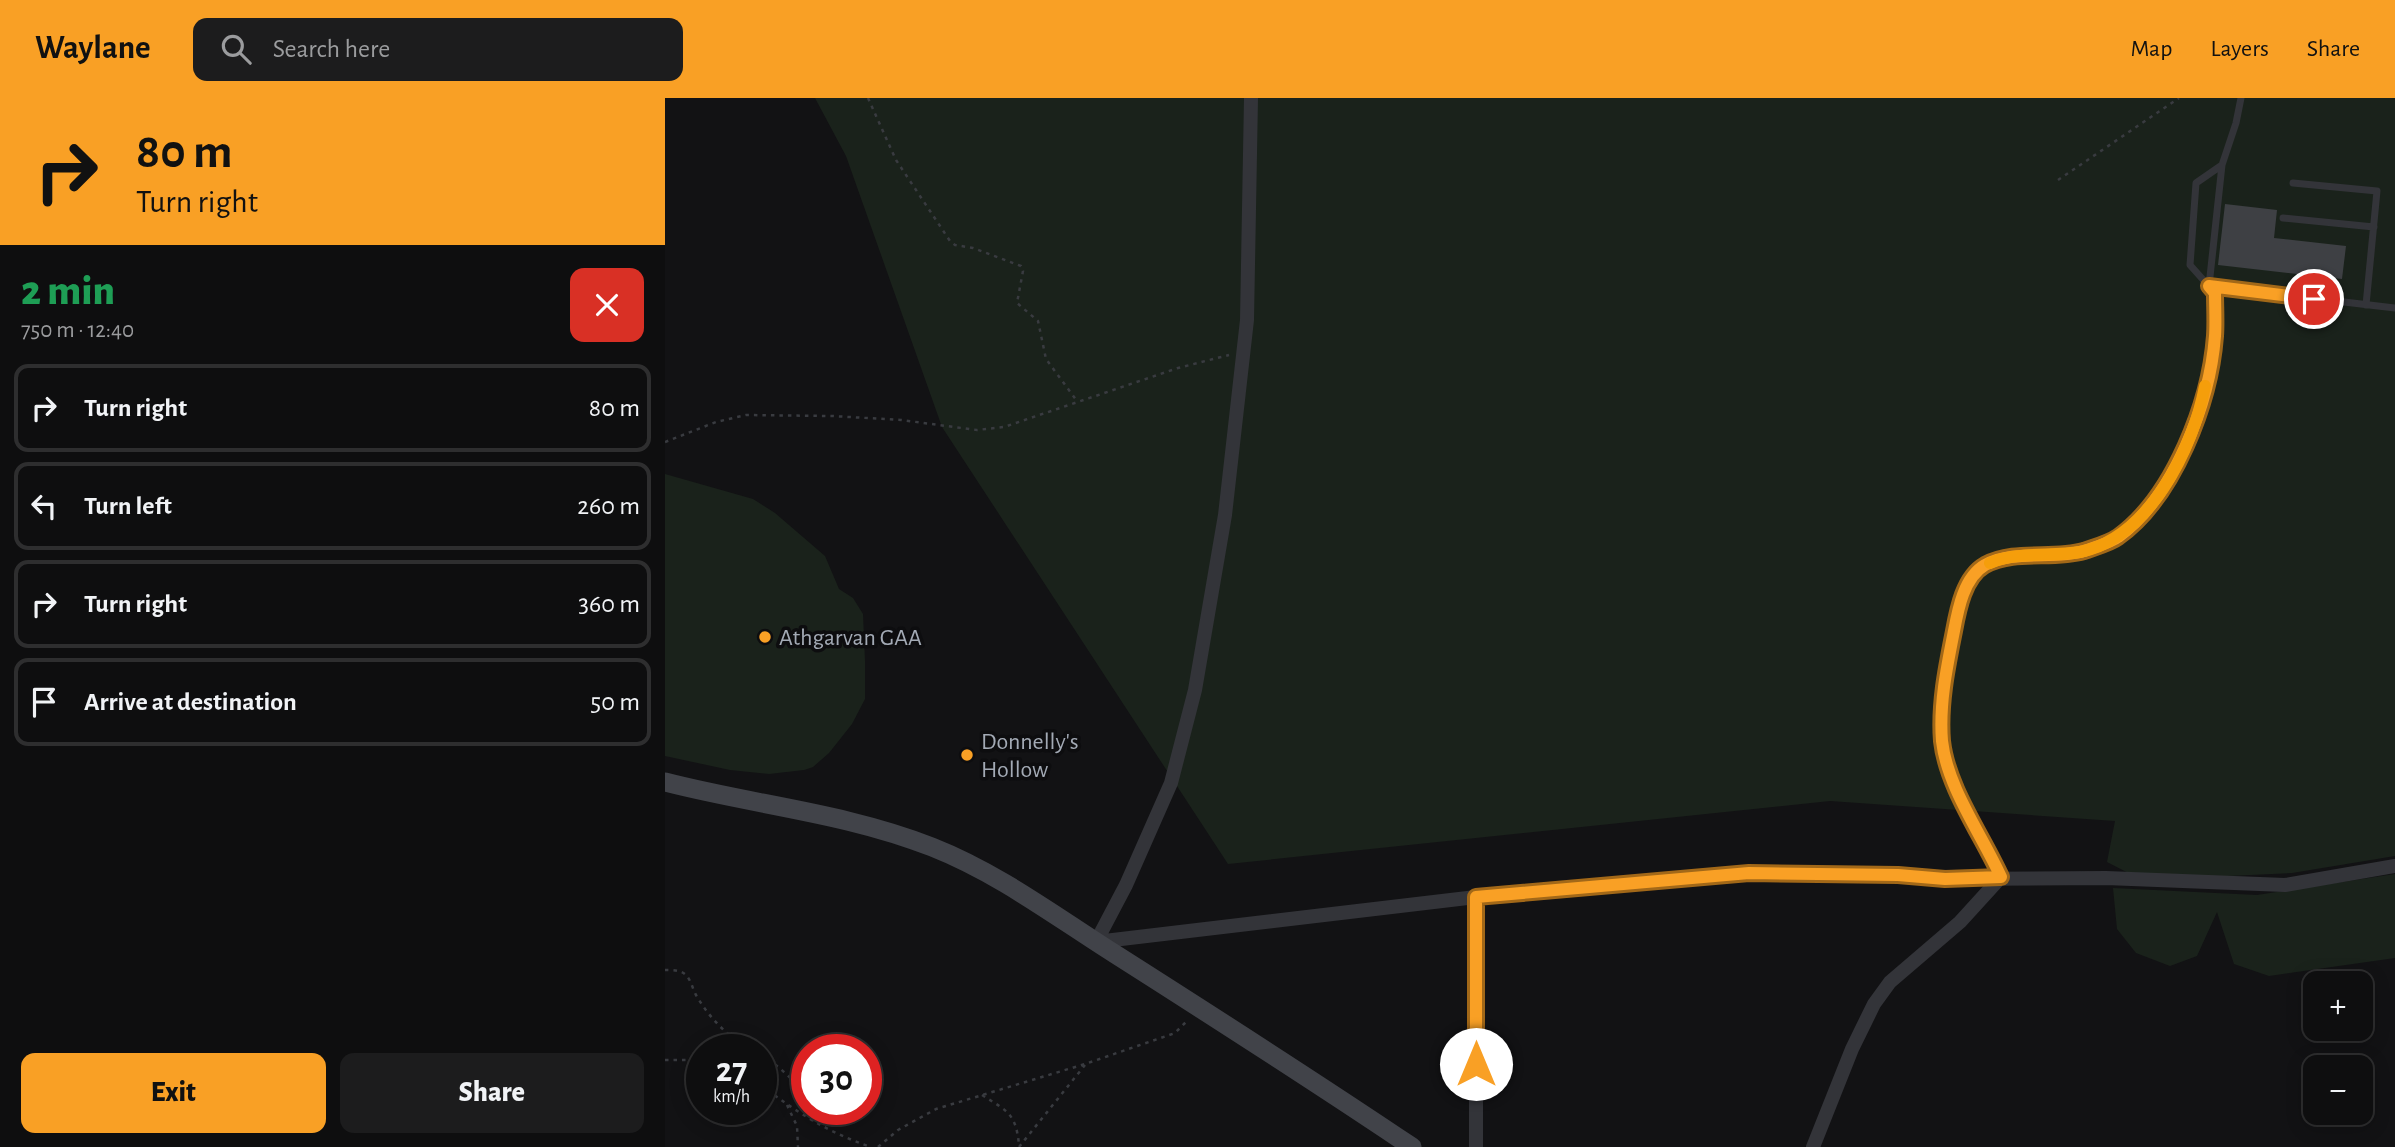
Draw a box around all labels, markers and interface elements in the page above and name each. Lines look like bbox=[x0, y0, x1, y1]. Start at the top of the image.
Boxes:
search box bbox=[193, 18, 683, 81]
icon: search bbox=[217, 30, 255, 68]
text: Waylane bbox=[35, 32, 151, 65]
text: Search here bbox=[273, 36, 390, 62]
text: Map bbox=[2130, 37, 2172, 61]
text: Layers bbox=[2210, 37, 2269, 61]
text: Share bbox=[2307, 37, 2360, 61]
icon: right bbox=[21, 126, 112, 217]
text: 80 m bbox=[136, 128, 233, 177]
text: Turn right bbox=[136, 186, 258, 218]
button: close bbox=[570, 268, 644, 342]
pin bbox=[2284, 269, 2344, 329]
text: 2 min bbox=[21, 270, 115, 312]
icon: arrive bbox=[2295, 280, 2333, 318]
text: 750 m · 12:40 bbox=[21, 319, 134, 342]
icon: right bbox=[25, 389, 63, 427]
text: Turn right bbox=[84, 395, 187, 421]
text: 80 m bbox=[589, 395, 640, 421]
icon: left bbox=[25, 487, 63, 525]
text: Turn left bbox=[84, 493, 172, 519]
text: 260 m bbox=[577, 493, 640, 519]
icon: right bbox=[25, 585, 63, 623]
text: Turn right bbox=[84, 591, 187, 617]
text: 360 m bbox=[578, 591, 640, 617]
place label: Athgarvan GAA bbox=[779, 626, 922, 650]
marker: Athgarvan GAA bbox=[757, 629, 773, 645]
icon: arrive bbox=[25, 683, 63, 721]
text: Arrive at destination bbox=[84, 689, 297, 715]
text: 50 m bbox=[590, 689, 640, 715]
place label: Donnelly's Hollow bbox=[981, 730, 1079, 782]
marker: Donnelly's Hollow bbox=[959, 747, 975, 763]
map controls bbox=[2303, 971, 2373, 1125]
button: + bbox=[2303, 971, 2373, 1041]
position arrow bbox=[1439, 1027, 1513, 1101]
speed limit sign: 30 bbox=[791, 1034, 882, 1125]
button: Exit bbox=[21, 1053, 326, 1133]
button: Share bbox=[340, 1053, 644, 1133]
text: 27 bbox=[716, 1053, 747, 1088]
button: − bbox=[2303, 1055, 2373, 1125]
text: km/h bbox=[713, 1088, 750, 1106]

